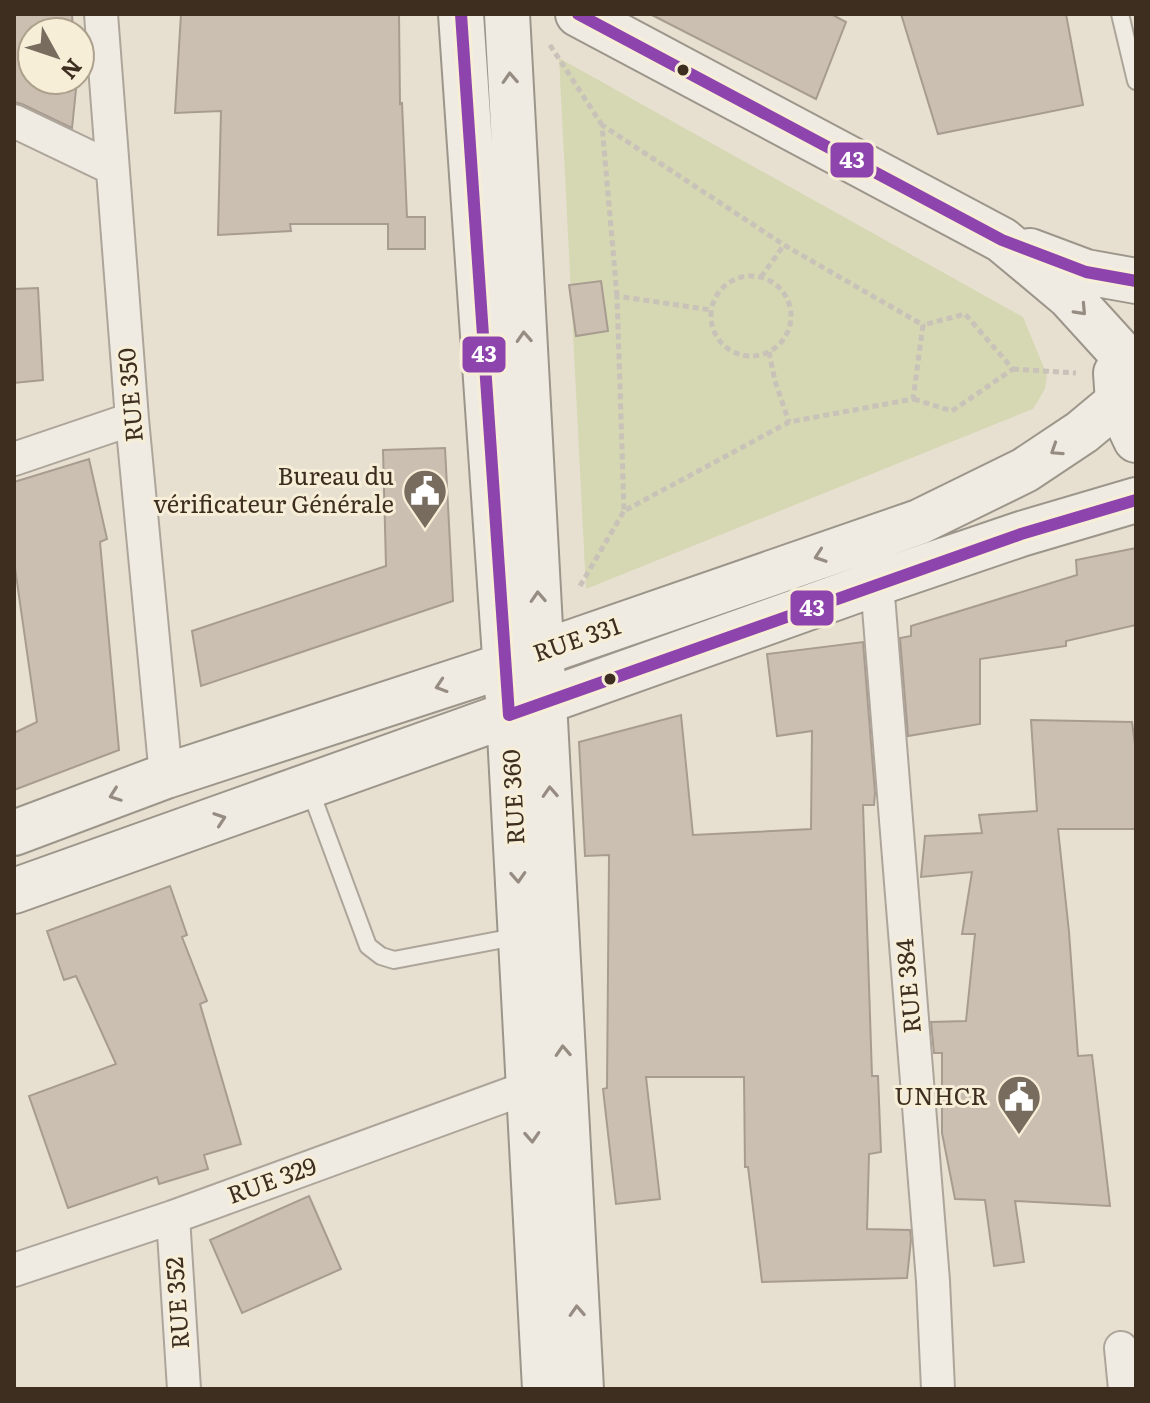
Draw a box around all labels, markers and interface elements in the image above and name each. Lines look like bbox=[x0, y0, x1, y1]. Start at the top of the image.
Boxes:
north arrow bbox=[16, 16, 96, 96]
text: N bbox=[54, 52, 91, 87]
unlabelled marker bbox=[675, 62, 691, 78]
one-way arrow bbox=[502, 71, 519, 84]
line badge: 43 bbox=[829, 141, 875, 179]
text: 43 bbox=[839, 142, 865, 175]
one-way arrow bbox=[1072, 301, 1087, 315]
one-way arrow bbox=[516, 330, 533, 343]
line badge: 43 bbox=[461, 335, 507, 374]
text: 43 bbox=[471, 336, 497, 369]
street label: RUE 350 bbox=[107, 347, 150, 444]
one-way arrow bbox=[1050, 440, 1064, 455]
place label: Bureau du vérificateur Générale bbox=[153, 457, 394, 520]
public building icon: Bureau du vérificateur Générale bbox=[401, 467, 449, 530]
one-way arrow bbox=[813, 547, 827, 563]
line badge: 43 bbox=[789, 589, 835, 627]
one-way arrow bbox=[530, 590, 547, 603]
text: 43 bbox=[799, 590, 825, 623]
street label: RUE 331 bbox=[528, 606, 625, 669]
unlabelled marker bbox=[602, 671, 618, 687]
one-way arrow bbox=[435, 677, 449, 693]
street label: RUE 360 bbox=[492, 749, 531, 846]
one-way arrow bbox=[109, 785, 123, 802]
one-way arrow bbox=[542, 785, 559, 798]
one-way arrow bbox=[212, 812, 226, 828]
one-way arrow bbox=[509, 871, 526, 884]
street label: RUE 384 bbox=[885, 937, 928, 1035]
one-way arrow bbox=[555, 1044, 572, 1057]
public building icon: UNHCR bbox=[995, 1073, 1043, 1136]
place label: UNHCR bbox=[894, 1077, 988, 1112]
one-way arrow bbox=[523, 1131, 540, 1144]
street label: RUE 329 bbox=[222, 1146, 321, 1211]
street label: RUE 352 bbox=[155, 1256, 196, 1351]
one-way arrow bbox=[569, 1304, 586, 1317]

